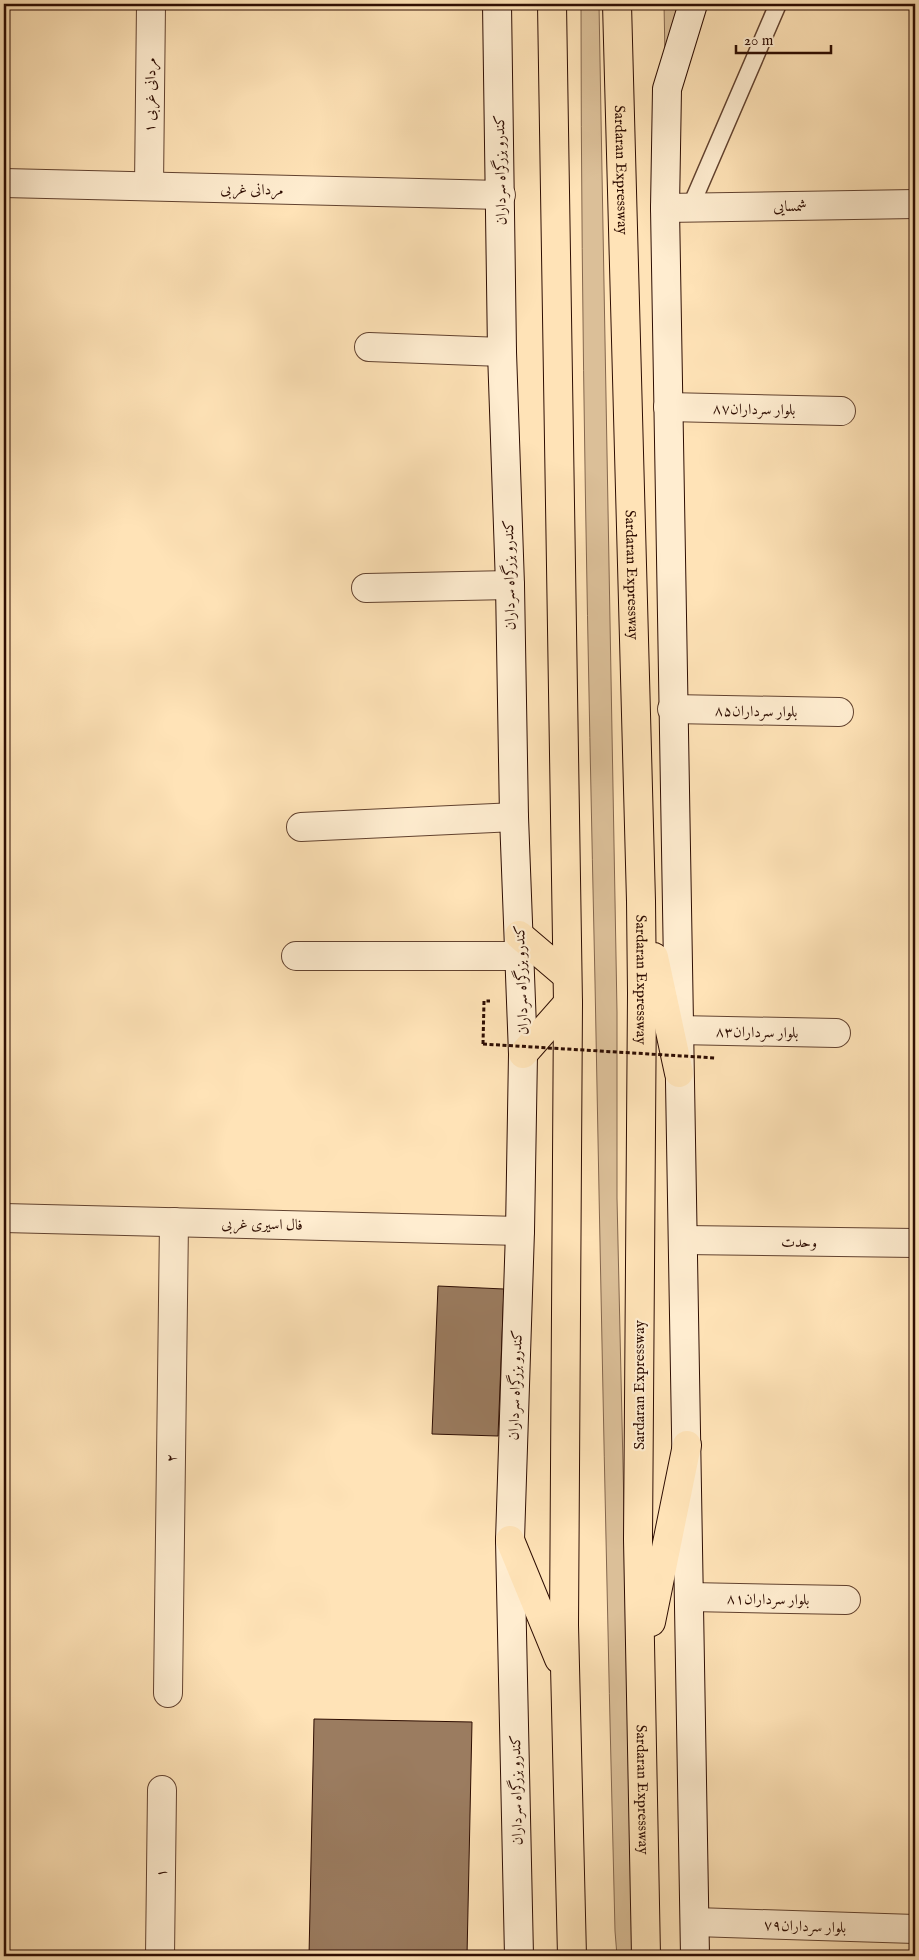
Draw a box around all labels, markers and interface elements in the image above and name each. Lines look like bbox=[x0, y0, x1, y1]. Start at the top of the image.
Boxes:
scale bar bbox=[736, 22, 832, 54]
text: 20 m bbox=[744, 31, 774, 50]
street label: مردانی غربی ۱ bbox=[140, 57, 162, 133]
street label: Sardaran Expressway bbox=[610, 105, 632, 236]
street label: کندرو بزرگراه سرداران bbox=[489, 115, 511, 225]
street label: مردانی غربی bbox=[220, 179, 284, 201]
street label: شمسایی bbox=[773, 197, 807, 216]
street label: بلوار سرداران۸۷ bbox=[712, 399, 796, 420]
street label: Sardaran Expressway bbox=[621, 510, 643, 641]
street label: کندرو بزرگراه سرداران bbox=[498, 520, 520, 630]
street label: بلوار سرداران۸۵ bbox=[714, 701, 798, 722]
street label: Sardaran Expressway bbox=[631, 915, 651, 1045]
street label: کندرو بزرگراه سرداران bbox=[509, 924, 533, 1036]
street label: بلوار سرداران۸۳ bbox=[715, 1022, 799, 1043]
street label: فال اسیری غربی bbox=[221, 1214, 303, 1236]
street label: وحدت bbox=[781, 1233, 817, 1252]
street label: Sardaran Expressway bbox=[630, 1320, 649, 1450]
street label: کندرو بزرگراه سرداران bbox=[503, 1329, 527, 1441]
street label: ۲ bbox=[162, 1453, 181, 1463]
street label: بلوار سرداران۸۱ bbox=[726, 1589, 810, 1610]
street label: Sardaran Expressway bbox=[632, 1725, 653, 1855]
street label: کندرو بزرگراه سرداران bbox=[505, 1735, 527, 1845]
street label: ۱ bbox=[152, 1868, 171, 1878]
street label: بلوار سرداران۷۹ bbox=[763, 1916, 847, 1937]

